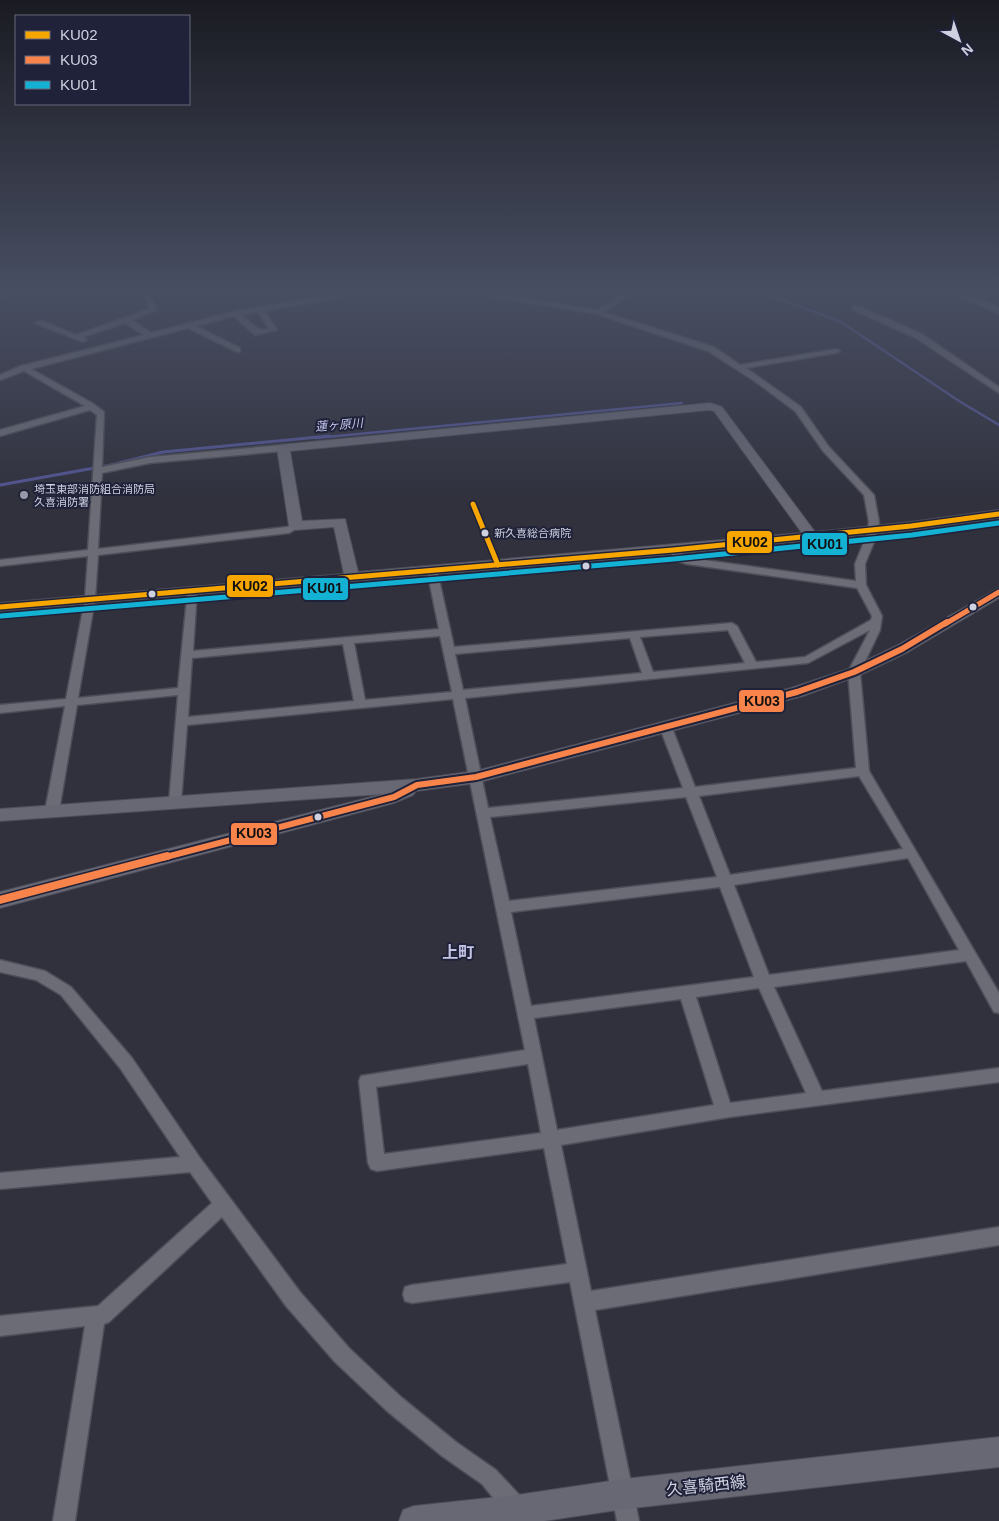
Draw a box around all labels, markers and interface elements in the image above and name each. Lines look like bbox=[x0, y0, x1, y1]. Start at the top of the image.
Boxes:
legend bbox=[15, 15, 190, 105]
north arrow bbox=[934, 15, 984, 65]
text: KU02 bbox=[60, 26, 98, 43]
text: N bbox=[958, 41, 976, 59]
text: KU03 bbox=[60, 51, 98, 68]
text: KU01 bbox=[60, 76, 98, 93]
water label: 蓮ヶ原川 bbox=[314, 416, 366, 434]
place label: 埼玉東部消防組合消防局 久喜消防署 bbox=[34, 483, 155, 508]
marker: 埼玉東部消防組合消防局 久喜消防署 bbox=[18, 489, 30, 501]
place label: 新久喜総合病院 bbox=[494, 527, 571, 539]
marker: 新久喜総合病院 bbox=[480, 528, 490, 538]
line badge: KU02 bbox=[726, 530, 773, 554]
line badge: KU01 bbox=[801, 532, 848, 556]
text: KU02 bbox=[732, 534, 768, 550]
text: KU01 bbox=[807, 536, 843, 552]
unlabelled marker bbox=[581, 561, 591, 571]
line badge: KU02 bbox=[226, 574, 274, 598]
line badge: KU01 bbox=[302, 577, 349, 601]
text: KU02 bbox=[232, 578, 268, 594]
text: KU01 bbox=[307, 580, 343, 596]
unlabelled marker bbox=[147, 589, 157, 599]
unlabelled marker bbox=[968, 602, 978, 612]
line badge: KU03 bbox=[738, 689, 785, 713]
text: KU03 bbox=[744, 693, 780, 709]
unlabelled marker bbox=[313, 812, 323, 822]
line badge: KU03 bbox=[230, 822, 278, 846]
text: KU03 bbox=[236, 825, 272, 841]
district label: 上町 bbox=[442, 944, 474, 961]
street label: 久喜騎西線 bbox=[665, 1473, 747, 1498]

